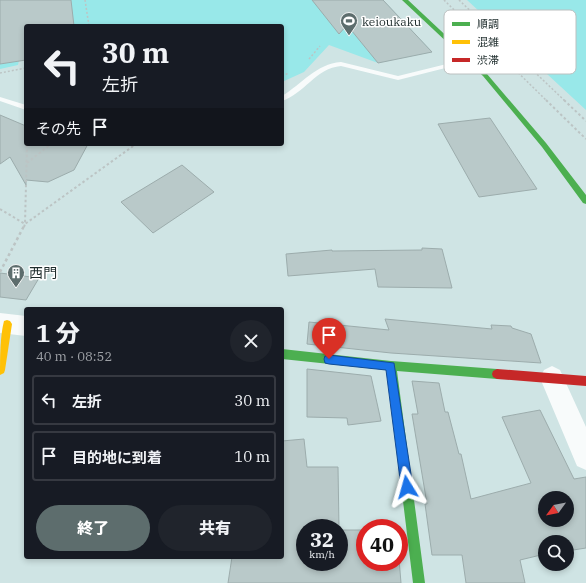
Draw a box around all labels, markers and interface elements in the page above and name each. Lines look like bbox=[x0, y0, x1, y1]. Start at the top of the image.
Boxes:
legend bbox=[444, 10, 576, 74]
sports icon: keioukaku bbox=[339, 11, 359, 36]
place label: keioukaku bbox=[362, 14, 422, 29]
text: 順調 bbox=[477, 17, 499, 31]
text: 30 m bbox=[102, 34, 169, 71]
text: 混雑 bbox=[477, 35, 499, 49]
icon: left bbox=[36, 40, 88, 92]
text: 渋滞 bbox=[477, 53, 499, 67]
text: 左折 bbox=[102, 73, 138, 96]
icon: arrive bbox=[89, 116, 111, 138]
text: その先 bbox=[36, 119, 81, 138]
building icon: 西門 bbox=[6, 263, 26, 288]
place label: 西門 bbox=[29, 264, 57, 282]
text: 1 分 bbox=[36, 317, 80, 349]
pin bbox=[312, 318, 346, 359]
button: close bbox=[230, 320, 272, 362]
icon: arrive bbox=[318, 324, 340, 346]
text: 40 m · 08:52 bbox=[36, 348, 112, 365]
icon: left bbox=[38, 389, 60, 411]
text: 30 m bbox=[234, 391, 270, 410]
text: 左折 bbox=[72, 392, 102, 411]
icon: arrive bbox=[38, 445, 60, 467]
text: 10 m bbox=[234, 447, 270, 466]
text: 目的地に到着 bbox=[72, 448, 162, 467]
position arrow bbox=[386, 466, 428, 508]
north arrow bbox=[538, 491, 574, 527]
map controls bbox=[538, 491, 574, 571]
button: 終了 bbox=[36, 505, 150, 551]
button: 共有 bbox=[158, 505, 272, 551]
speed limit sign: 40 bbox=[356, 519, 408, 571]
text: 32 bbox=[310, 526, 334, 553]
button: search bbox=[538, 535, 574, 571]
text: km/h bbox=[309, 548, 335, 561]

